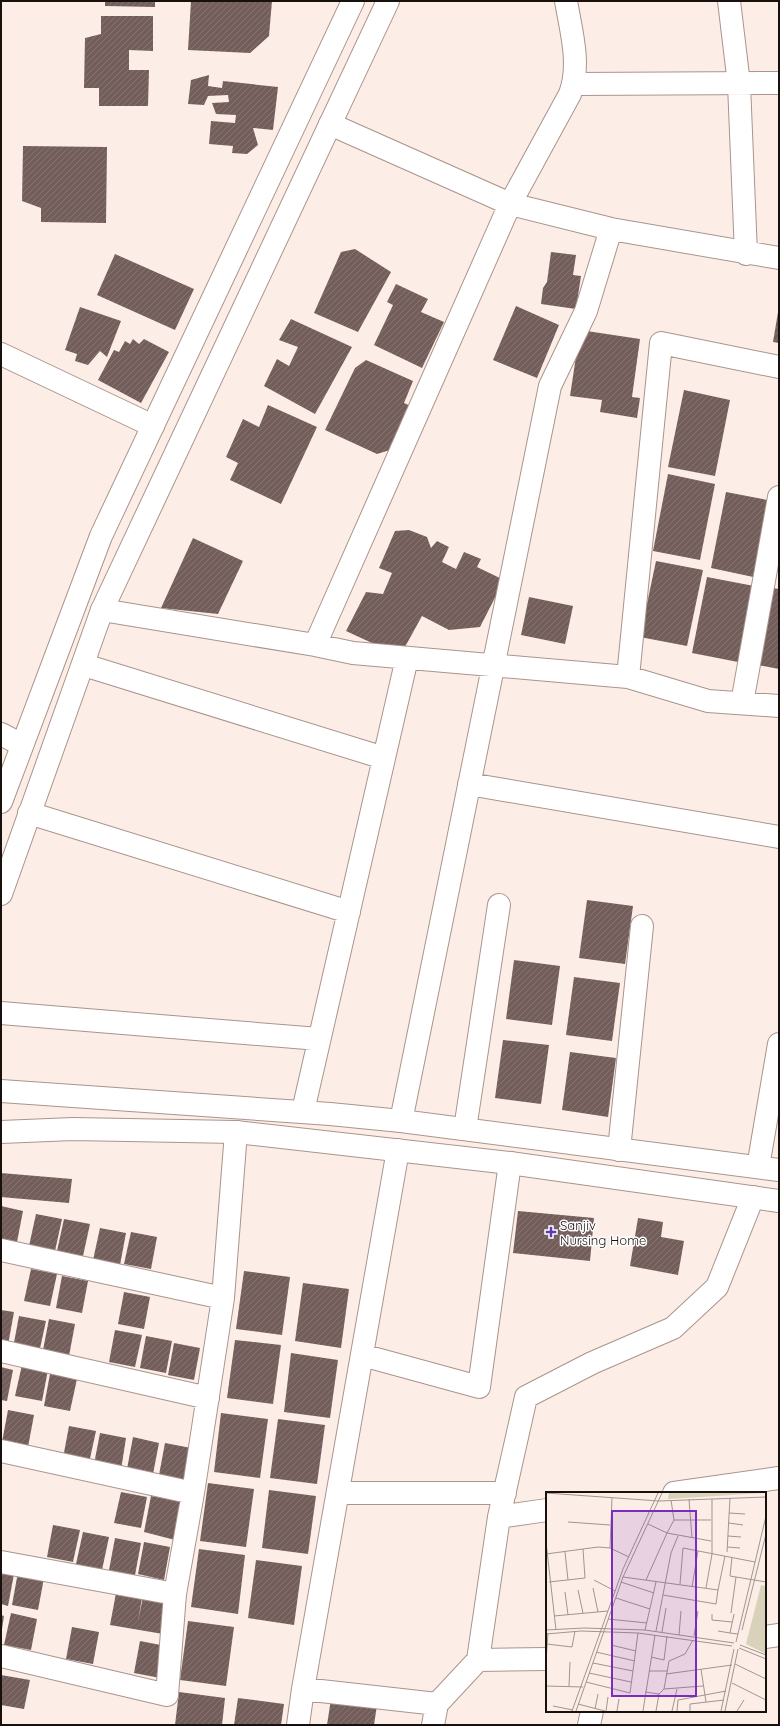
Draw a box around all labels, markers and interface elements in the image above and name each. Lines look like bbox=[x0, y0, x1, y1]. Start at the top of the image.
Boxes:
place label: Sanjiv Nursing Home bbox=[560, 1217, 646, 1248]
marker: Sanjiv Nursing Home bbox=[545, 1226, 557, 1238]
inset map bbox=[546, 1492, 766, 1712]

